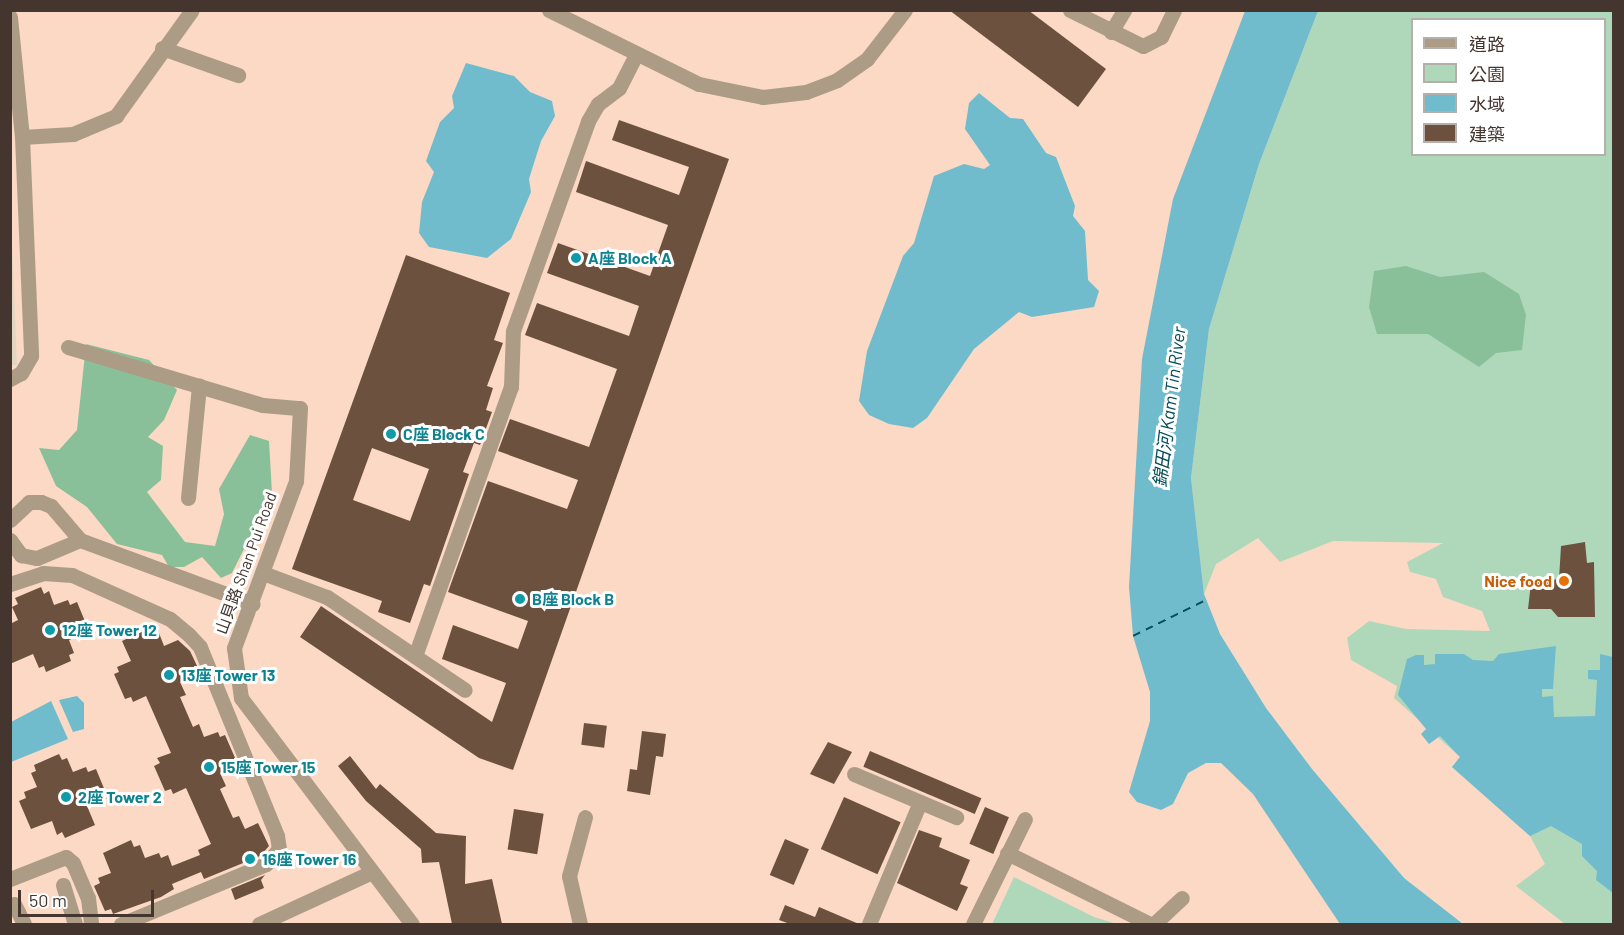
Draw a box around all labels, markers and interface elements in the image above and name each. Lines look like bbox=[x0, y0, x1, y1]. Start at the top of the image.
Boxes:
legend bbox=[1411, 18, 1606, 156]
text: 道路 bbox=[1469, 33, 1505, 55]
text: 公園 bbox=[1469, 63, 1505, 85]
text: 水域 bbox=[1469, 93, 1505, 115]
text: 建築 bbox=[1469, 123, 1505, 145]
place label: A座 Block A bbox=[588, 248, 672, 268]
marker: A座 Block A bbox=[569, 251, 583, 265]
water label: 錦田河 Kam Tin River bbox=[1148, 326, 1190, 488]
place label: C座 Block C bbox=[403, 424, 485, 444]
marker: C座 Block C bbox=[384, 427, 398, 441]
street label: 山貝路 Shan Pui Road bbox=[211, 489, 281, 637]
place label: Nice food bbox=[1484, 571, 1552, 591]
marker: Nice food bbox=[1557, 574, 1571, 588]
place label: B座 Block B bbox=[532, 589, 614, 609]
marker: B座 Block B bbox=[513, 592, 527, 606]
place label: 12座 Tower 12 bbox=[62, 620, 157, 640]
marker: 12座 Tower 12 bbox=[43, 623, 57, 637]
place label: 13座 Tower 13 bbox=[181, 665, 275, 685]
marker: 13座 Tower 13 bbox=[162, 668, 176, 682]
place label: 15座 Tower 15 bbox=[221, 757, 315, 777]
marker: 15座 Tower 15 bbox=[202, 760, 216, 774]
place label: 2座 Tower 2 bbox=[78, 787, 162, 807]
marker: 2座 Tower 2 bbox=[59, 790, 73, 804]
place label: 16座 Tower 16 bbox=[262, 849, 356, 869]
marker: 16座 Tower 16 bbox=[243, 852, 257, 866]
scale bar bbox=[21, 878, 158, 916]
text: 50 m bbox=[29, 889, 67, 911]

